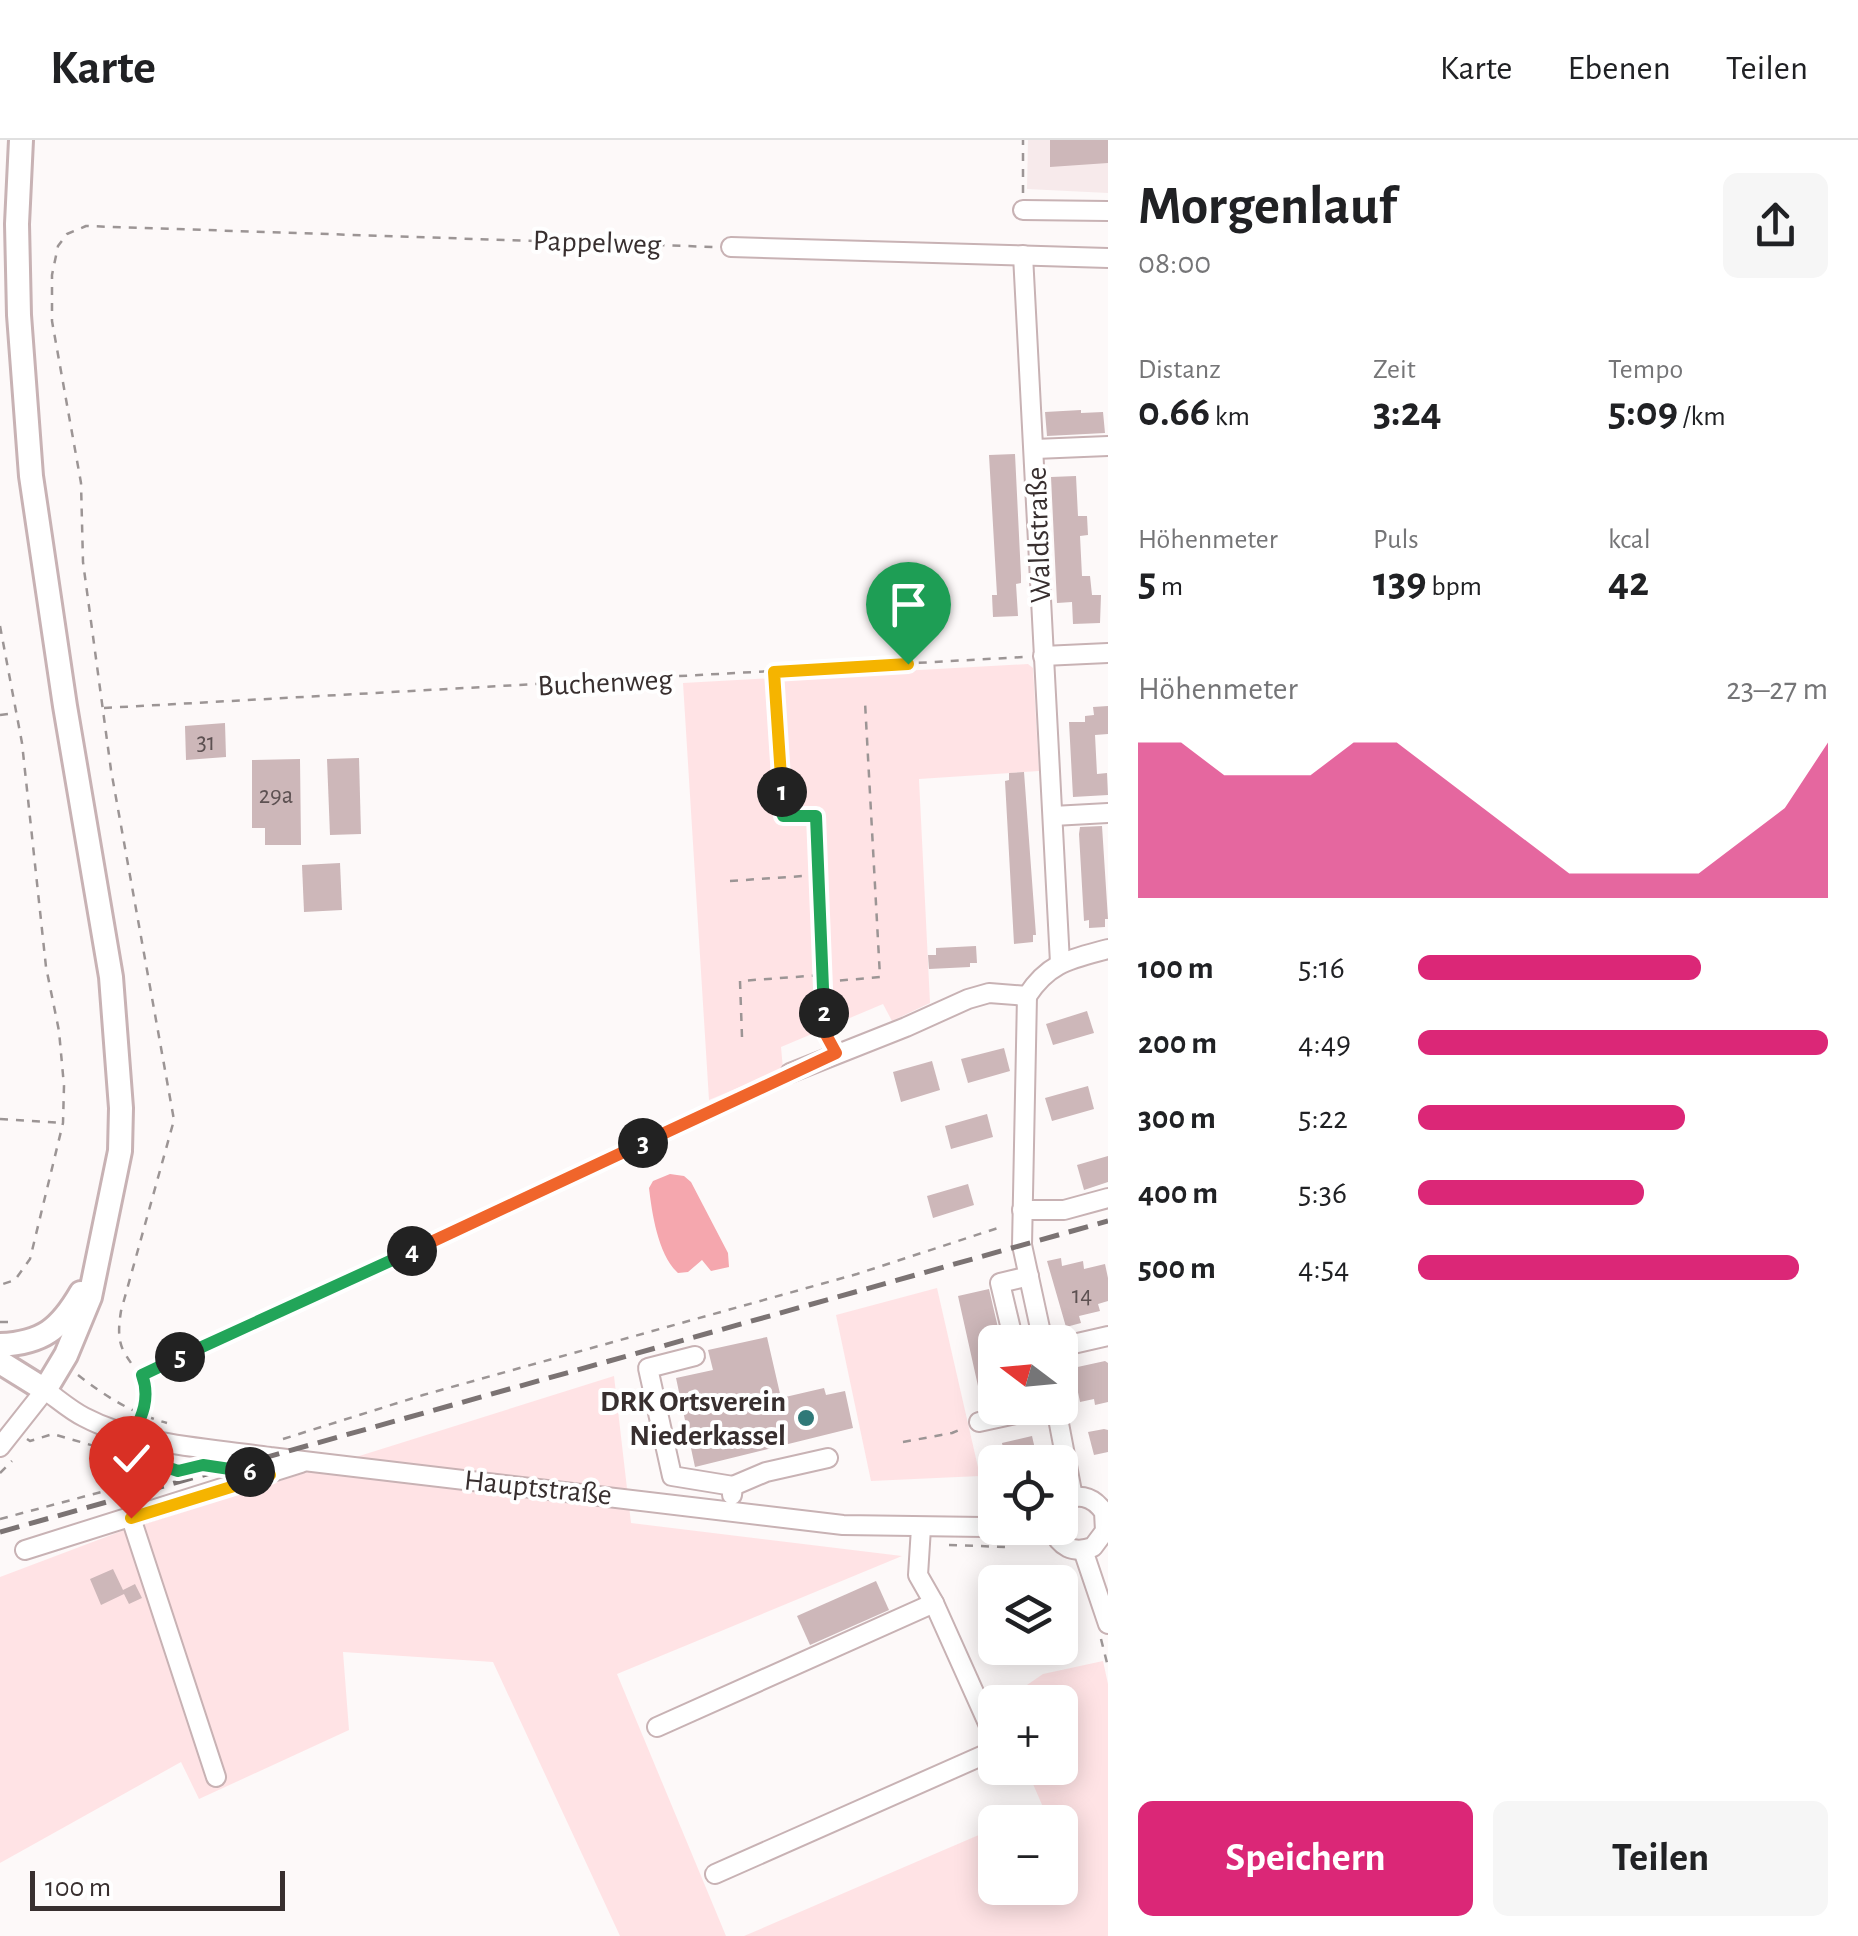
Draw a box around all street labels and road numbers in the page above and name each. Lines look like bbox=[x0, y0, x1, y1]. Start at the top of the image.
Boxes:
street label: Pappelweg bbox=[532, 226, 662, 260]
street label: Waldstraße bbox=[1022, 466, 1056, 604]
street label: Buchenweg bbox=[537, 664, 674, 702]
street label: Hauptstraße bbox=[463, 1465, 613, 1511]

